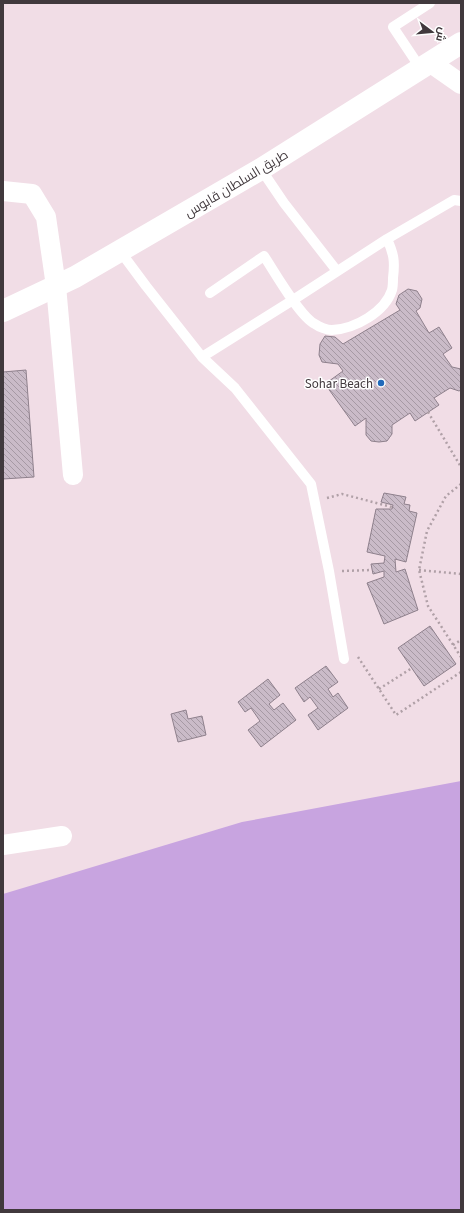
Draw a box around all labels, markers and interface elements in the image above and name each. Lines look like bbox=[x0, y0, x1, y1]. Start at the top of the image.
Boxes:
north arrow bbox=[412, 12, 452, 52]
text: ش bbox=[432, 26, 450, 43]
street label: طريق السلطان قابوس bbox=[181, 146, 292, 222]
place label: Sohar Beach bbox=[305, 375, 373, 393]
marker: Sohar Beach bbox=[376, 378, 386, 388]

